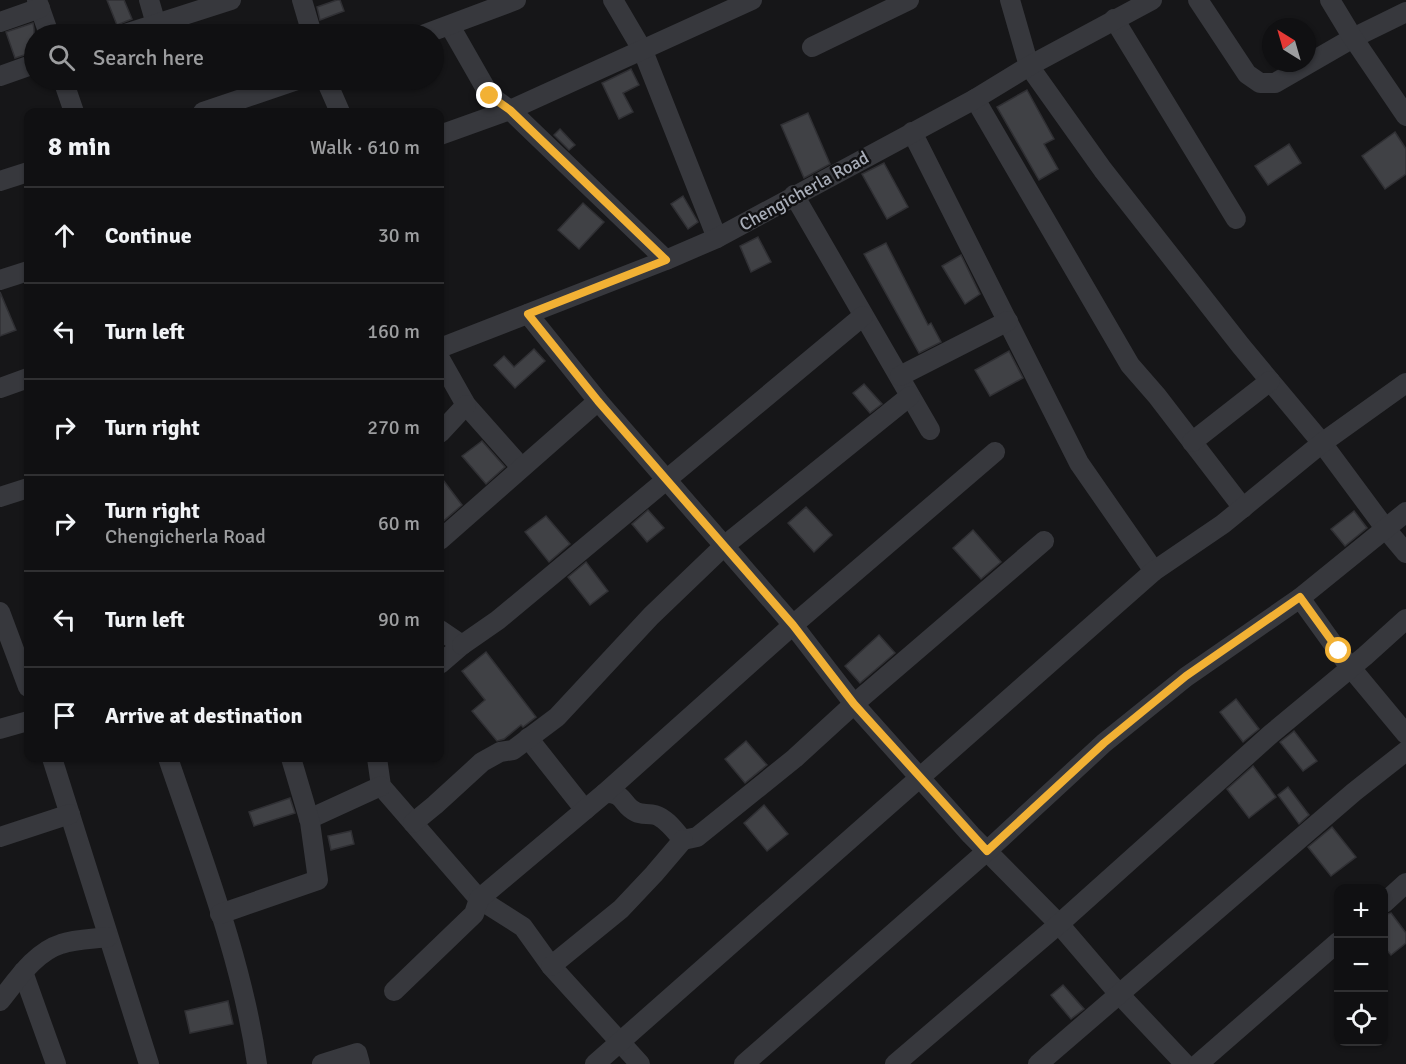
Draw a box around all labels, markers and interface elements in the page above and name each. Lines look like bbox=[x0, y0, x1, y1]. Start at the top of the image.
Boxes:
north arrow bbox=[1262, 18, 1316, 72]
search box bbox=[24, 24, 444, 90]
icon: search bbox=[45, 41, 78, 74]
text: Search here bbox=[93, 44, 204, 71]
route end bbox=[476, 82, 502, 108]
text: 8 min bbox=[48, 131, 111, 163]
text: Walk · 610 m bbox=[310, 135, 420, 160]
street label: Chengicherla Road bbox=[735, 146, 873, 236]
icon: ahead bbox=[48, 219, 81, 252]
text: Continue bbox=[105, 222, 192, 249]
text: 30 m bbox=[378, 223, 420, 248]
icon: left bbox=[48, 315, 81, 348]
text: Turn left bbox=[105, 318, 185, 345]
text: 160 m bbox=[367, 319, 420, 344]
icon: right bbox=[48, 411, 81, 444]
text: Turn right bbox=[105, 414, 200, 441]
text: 270 m bbox=[367, 415, 420, 440]
text: Turn right bbox=[105, 497, 200, 524]
icon: right bbox=[48, 507, 81, 540]
text: 60 m bbox=[378, 511, 420, 536]
text: Chengicherla Road bbox=[105, 524, 266, 549]
icon: left bbox=[48, 603, 81, 636]
text: Turn left bbox=[105, 606, 185, 633]
text: 90 m bbox=[378, 607, 420, 632]
route start bbox=[1325, 637, 1351, 663]
icon: arrive bbox=[48, 699, 81, 732]
text: Arrive at destination bbox=[105, 702, 302, 729]
map controls bbox=[1334, 884, 1388, 1046]
button: + bbox=[1334, 884, 1388, 938]
button: − bbox=[1334, 938, 1388, 992]
button: locate bbox=[1334, 992, 1388, 1046]

